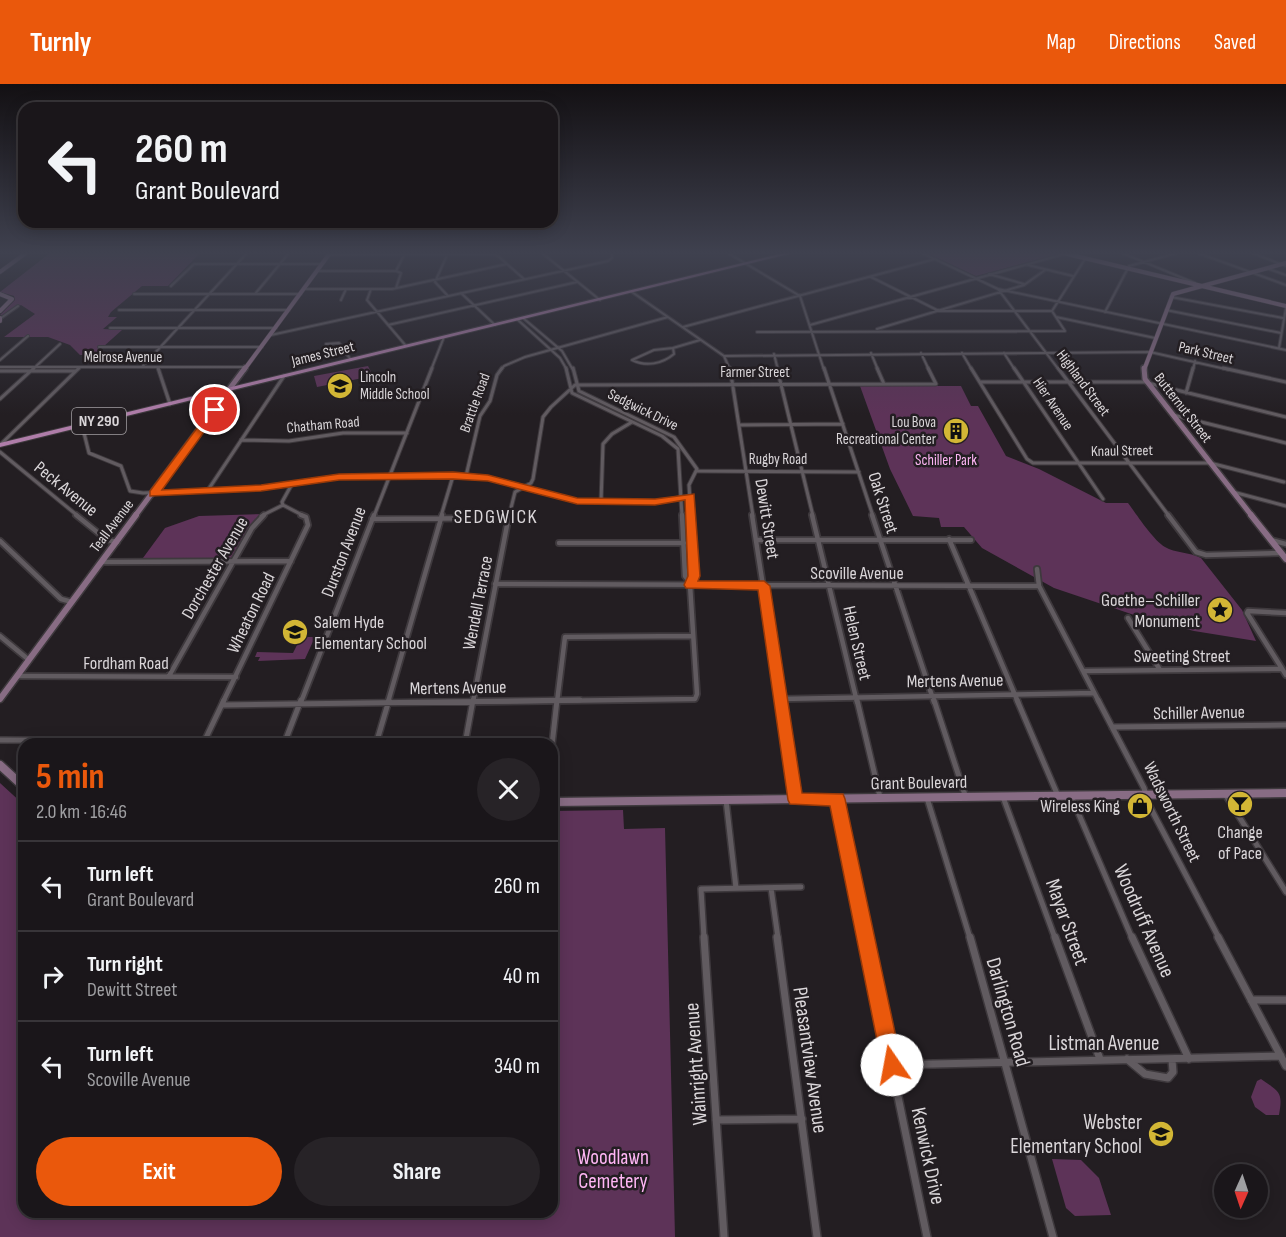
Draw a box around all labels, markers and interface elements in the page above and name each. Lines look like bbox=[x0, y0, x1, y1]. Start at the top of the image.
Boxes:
text: Turnly bbox=[30, 26, 91, 59]
text: Map bbox=[1046, 30, 1076, 55]
text: Directions bbox=[1109, 30, 1181, 55]
text: Saved bbox=[1214, 30, 1256, 55]
text: 260 m bbox=[135, 124, 228, 175]
icon: left bbox=[36, 126, 114, 204]
text: Grant Boulevard bbox=[135, 175, 280, 207]
street label: James Street bbox=[289, 337, 357, 371]
street label: Park Street bbox=[1177, 337, 1236, 369]
street label: Highland Street bbox=[1052, 346, 1114, 420]
street label: Melrose Avenue bbox=[84, 348, 162, 367]
street label: Farmer Street bbox=[720, 363, 790, 382]
place label: Lincoln Middle School bbox=[360, 368, 430, 404]
street label: Butternut Street bbox=[1150, 369, 1216, 447]
school or university icon: Lincoln Middle School bbox=[325, 371, 355, 401]
street label: Brattle Road bbox=[455, 371, 495, 435]
street label: Hier Avenue bbox=[1028, 374, 1078, 434]
pin bbox=[189, 384, 240, 435]
street label: Sedgwick Drive bbox=[605, 385, 681, 435]
icon: arrive bbox=[198, 393, 231, 426]
road number: NY 290 bbox=[72, 408, 126, 434]
street label: Chatham Road bbox=[286, 412, 360, 438]
place label: Lou Bova Recreational Center bbox=[836, 413, 937, 449]
building icon: Lou Bova Recreational Center bbox=[941, 416, 971, 446]
street label: Knaul Street bbox=[1091, 441, 1154, 461]
street label: Rugby Road bbox=[749, 450, 807, 469]
park label: Schiller Park bbox=[915, 451, 977, 470]
street label: Peck Avenue bbox=[30, 457, 102, 521]
street label: Oak Street bbox=[863, 470, 903, 537]
street label: Dewitt Street bbox=[750, 477, 784, 561]
street label: Teall Avenue bbox=[86, 496, 138, 556]
street label: Durston Avenue bbox=[317, 504, 371, 600]
district label: SEDGWICK bbox=[454, 505, 538, 529]
street label: Dorchester Avenue bbox=[177, 513, 253, 623]
street label: Wendell Terrace bbox=[459, 554, 497, 652]
street label: Scoville Avenue bbox=[810, 563, 904, 584]
street label: Wheaton Road bbox=[223, 569, 279, 657]
place label: Goethe–Schiller Monument bbox=[1101, 590, 1200, 632]
place icon: Goethe–Schiller Monument bbox=[1205, 595, 1235, 625]
street label: Helen Street bbox=[838, 604, 876, 683]
place label: Salem Hyde Elementary School bbox=[314, 612, 427, 654]
school or university icon: Salem Hyde Elementary School bbox=[280, 617, 310, 647]
street label: Sweeting Street bbox=[1134, 646, 1231, 667]
street label: Fordham Road bbox=[83, 653, 169, 674]
street label: Mertens Avenue bbox=[906, 670, 1004, 692]
street label: Mertens Avenue bbox=[409, 677, 507, 699]
street label: Schiller Avenue bbox=[1153, 702, 1245, 724]
text: 5 min bbox=[36, 756, 105, 799]
button: close bbox=[477, 758, 540, 821]
street label: Wadsworth Street bbox=[1139, 758, 1206, 866]
street label: Grant Boulevard bbox=[871, 772, 967, 794]
bar icon: Change of Pace bbox=[1225, 789, 1255, 819]
shop icon: Wireless King bbox=[1125, 791, 1155, 821]
place label: Wireless King bbox=[1040, 796, 1120, 817]
text: 2.0 km · 16:46 bbox=[36, 800, 127, 824]
place label: Change of Pace bbox=[1217, 822, 1263, 864]
text: Turn left bbox=[87, 861, 153, 888]
street label: Woodruff Avenue bbox=[1108, 861, 1180, 981]
icon: left bbox=[36, 870, 69, 903]
text: 260 m bbox=[494, 873, 540, 900]
street label: Mayar Street bbox=[1040, 875, 1094, 969]
text: Grant Boulevard bbox=[87, 888, 194, 912]
text: Turn right bbox=[87, 951, 163, 978]
street label: Darlington Road bbox=[981, 955, 1035, 1069]
icon: right bbox=[36, 960, 69, 993]
text: 40 m bbox=[503, 963, 540, 990]
text: Dewitt Street bbox=[87, 978, 177, 1002]
street label: Pleasantview Avenue bbox=[787, 985, 833, 1135]
street label: Wainright Avenue bbox=[679, 1002, 713, 1126]
street label: Listman Avenue bbox=[1049, 1031, 1159, 1056]
position arrow bbox=[860, 1033, 924, 1097]
text: Turn left bbox=[87, 1041, 153, 1068]
icon: left bbox=[36, 1050, 69, 1083]
text: 340 m bbox=[494, 1053, 540, 1080]
text: Scoville Avenue bbox=[87, 1068, 191, 1092]
street label: Kenwick Drive bbox=[906, 1105, 950, 1207]
place label: Webster Elementary School bbox=[1010, 1110, 1142, 1159]
school or university icon: Webster Elementary School bbox=[1146, 1119, 1176, 1149]
button: Exit bbox=[36, 1137, 282, 1206]
button: Share bbox=[294, 1137, 540, 1206]
park label: Woodlawn Cemetery bbox=[577, 1145, 649, 1194]
north arrow bbox=[1214, 1164, 1268, 1218]
map controls bbox=[1214, 1164, 1268, 1218]

